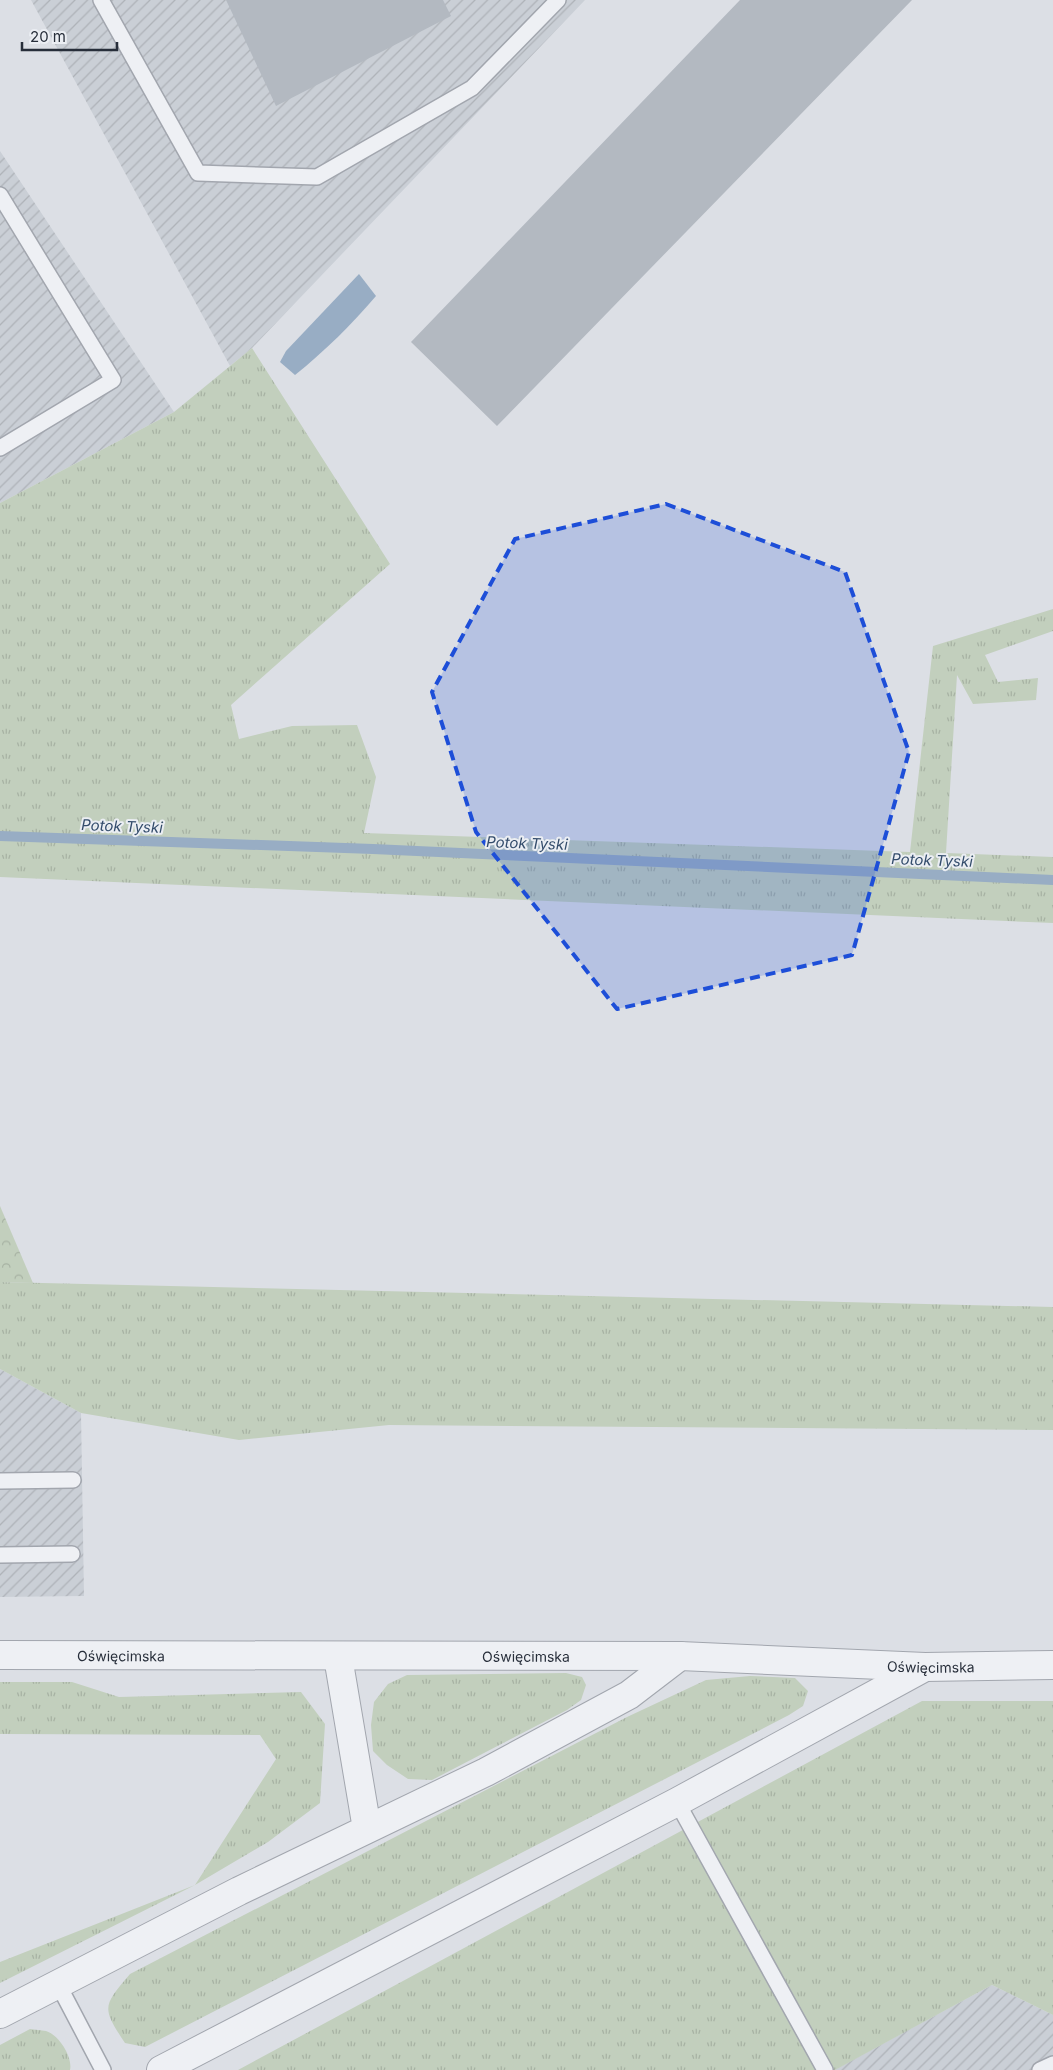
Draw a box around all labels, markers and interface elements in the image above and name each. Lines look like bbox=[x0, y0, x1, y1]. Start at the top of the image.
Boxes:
scale bar bbox=[22, 20, 118, 52]
text: 20 m bbox=[30, 27, 66, 46]
water label: Potok Tyski bbox=[81, 815, 164, 837]
water label: Potok Tyski bbox=[486, 832, 569, 854]
water label: Potok Tyski bbox=[891, 849, 974, 871]
street label: Oświęcimska bbox=[77, 1647, 165, 1664]
street label: Oświęcimska bbox=[482, 1647, 570, 1664]
street label: Oświęcimska bbox=[887, 1657, 975, 1676]

